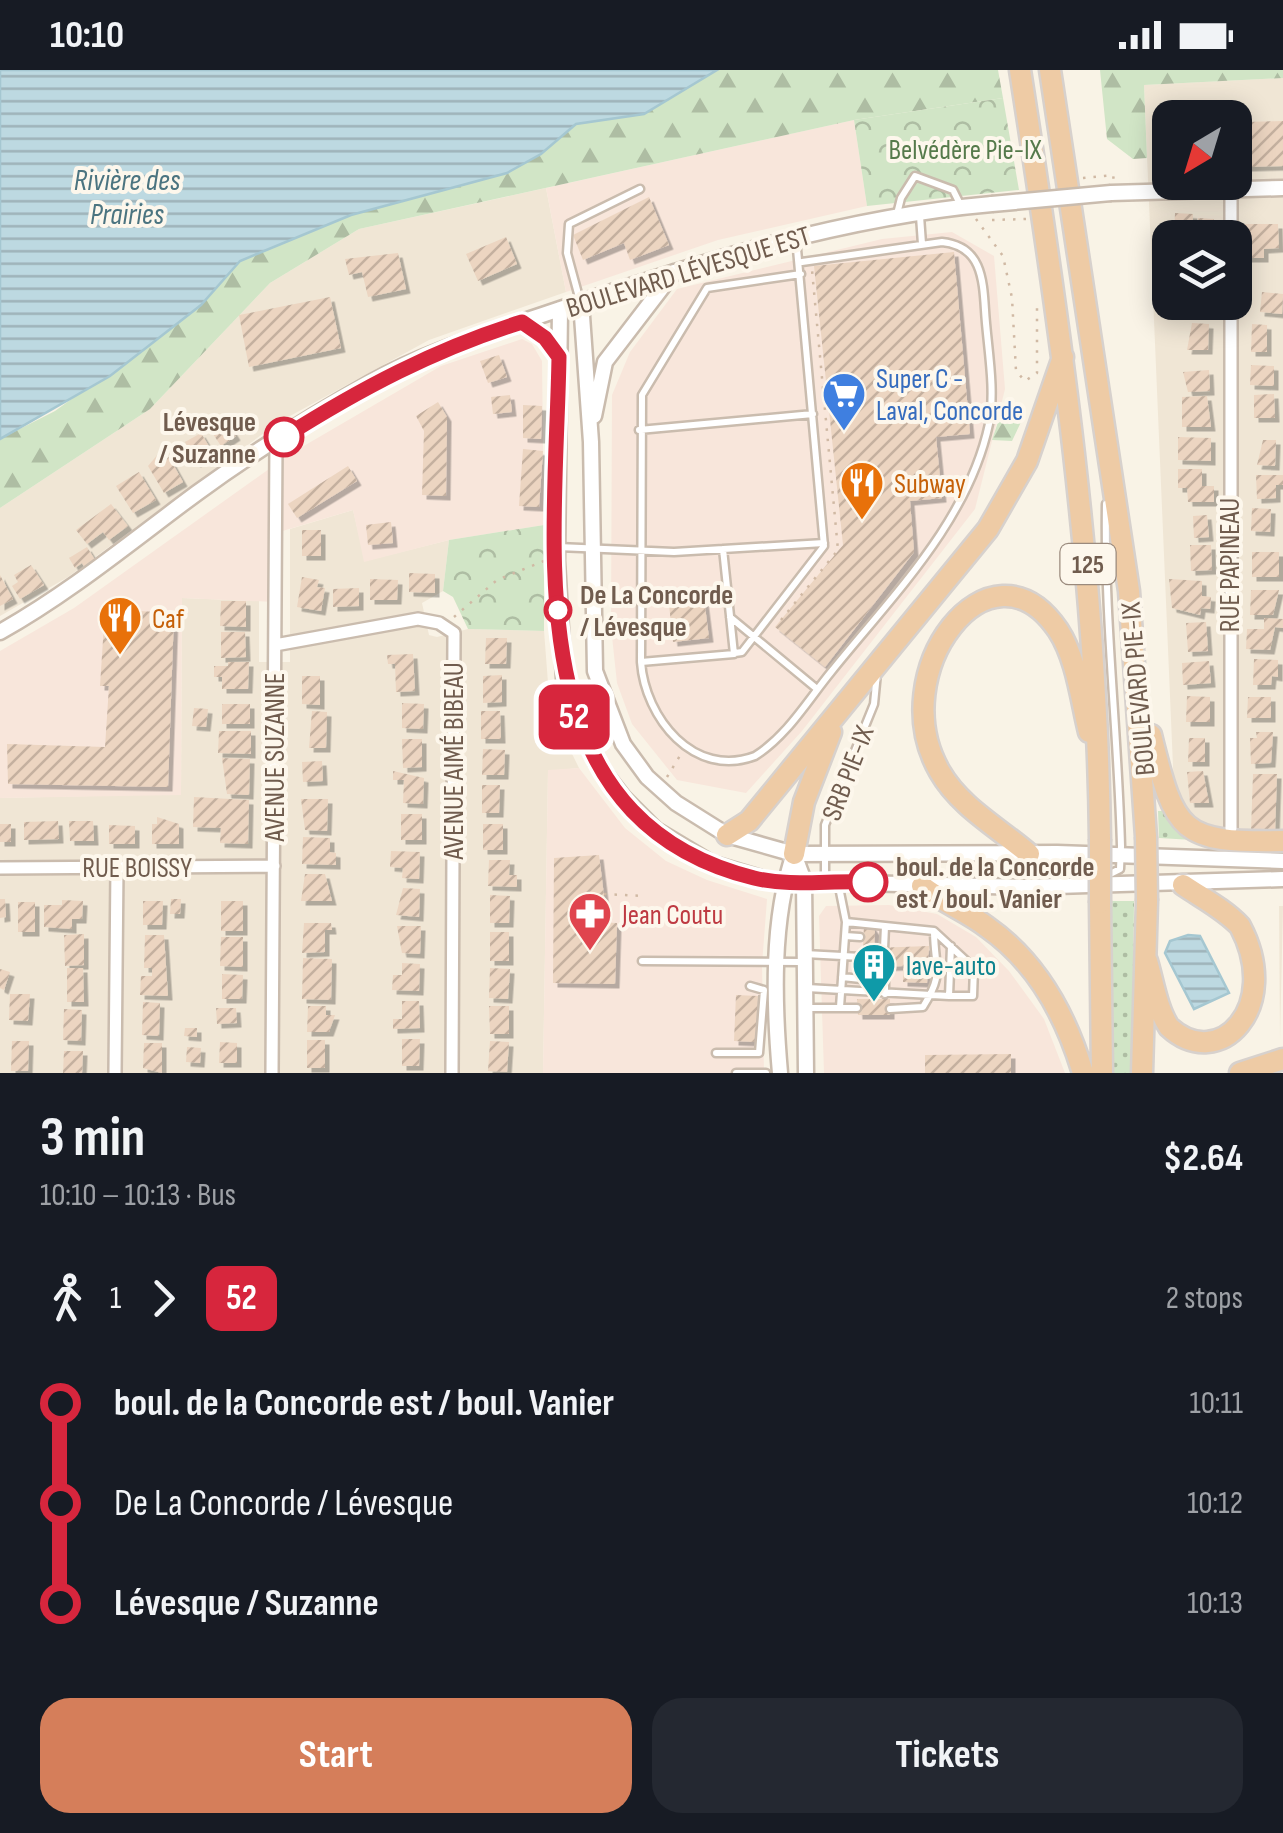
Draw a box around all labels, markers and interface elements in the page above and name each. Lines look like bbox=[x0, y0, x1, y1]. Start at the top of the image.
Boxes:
text: 10:10 bbox=[50, 13, 124, 58]
north arrow bbox=[1152, 100, 1252, 200]
map controls bbox=[1152, 100, 1252, 320]
park label: Belvédère Pie-IX bbox=[888, 134, 1042, 167]
water label: Rivière des Prairies bbox=[74, 163, 181, 233]
street label: BOULEVARD LÉVESQUE EST bbox=[562, 220, 814, 325]
button: layers bbox=[1152, 220, 1252, 320]
place label: Super C - Laval, Concorde bbox=[876, 363, 1023, 428]
supermarket icon: Super C - Laval, Concorde bbox=[821, 371, 867, 432]
place label: Lévesque / Suzanne bbox=[158, 406, 256, 471]
marker: Lévesque / Suzanne bbox=[265, 418, 303, 456]
restaurant icon: Subway bbox=[839, 460, 885, 521]
place label: Subway bbox=[894, 468, 966, 501]
street label: RUE PAPINEAU bbox=[1214, 498, 1247, 632]
road number: 125 bbox=[1060, 544, 1116, 584]
place label: De La Concorde / Lévesque bbox=[580, 579, 733, 644]
restaurant icon: Caf bbox=[97, 595, 143, 656]
marker: De La Concorde / Lévesque bbox=[545, 597, 571, 623]
street label: BOULEVARD PIE-IX bbox=[1114, 601, 1163, 777]
place label: Caf bbox=[152, 603, 185, 636]
street label: AVENUE AIMÉ BIBEAU bbox=[438, 662, 471, 861]
street label: AVENUE SUZANNE bbox=[259, 673, 292, 842]
line badge: 52 bbox=[529, 684, 619, 750]
text: 52 bbox=[559, 696, 589, 739]
street label: SRB PIE-IX bbox=[815, 721, 882, 825]
place label: boul. de la Concorde est / boul. Vanier bbox=[896, 851, 1094, 916]
street label: RUE BOISSY bbox=[82, 852, 192, 885]
marker: boul. de la Concorde est / boul. Vanier bbox=[849, 863, 887, 901]
pharmacy icon: Jean Coutu bbox=[567, 891, 613, 952]
place label: Jean Coutu bbox=[621, 899, 723, 932]
building icon: lave-auto bbox=[851, 942, 897, 1003]
place label: lave-auto bbox=[906, 950, 996, 983]
text: 3 min bbox=[40, 1105, 145, 1172]
text: $2.64 bbox=[1163, 1136, 1243, 1181]
text: 10:10 – 10:13 · Bus bbox=[40, 1176, 236, 1215]
icon: walk bbox=[40, 1271, 95, 1326]
icon: forward bbox=[136, 1271, 191, 1326]
text: 52 bbox=[226, 1277, 257, 1320]
text: 1 bbox=[110, 1279, 121, 1318]
text: 2 stops bbox=[1166, 1279, 1243, 1318]
text: boul. de la Concorde est / boul. Vanier bbox=[114, 1381, 614, 1426]
text: 10:11 bbox=[1189, 1384, 1243, 1423]
text: De La Concorde / Lévesque bbox=[114, 1481, 453, 1526]
text: 10:12 bbox=[1187, 1484, 1243, 1523]
text: Lévesque / Suzanne bbox=[114, 1581, 379, 1626]
text: 10:13 bbox=[1187, 1584, 1243, 1623]
button: Start bbox=[40, 1698, 632, 1813]
button: Tickets bbox=[652, 1698, 1243, 1813]

